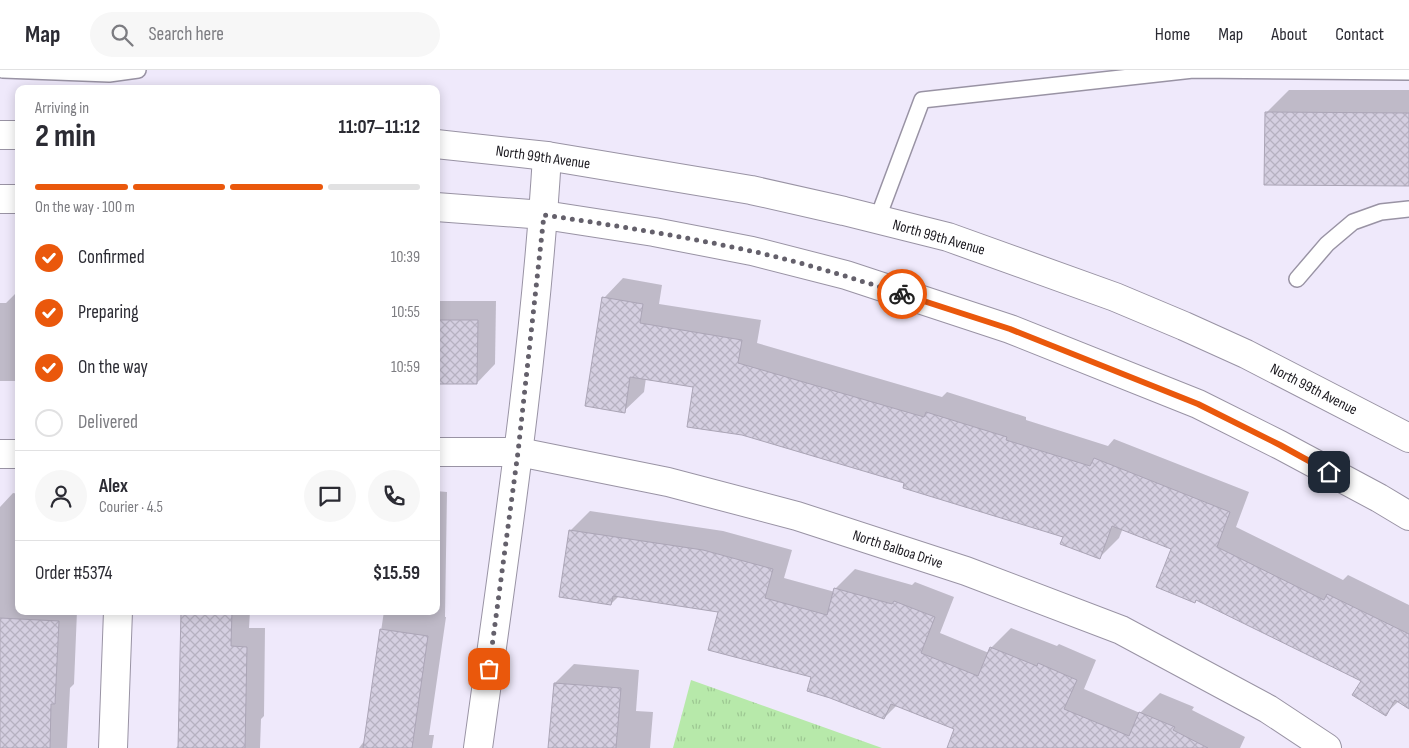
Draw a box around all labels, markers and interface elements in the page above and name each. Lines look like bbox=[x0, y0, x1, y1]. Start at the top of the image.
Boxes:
search box bbox=[90, 12, 440, 57]
text: Map bbox=[25, 20, 60, 49]
icon: search bbox=[108, 21, 136, 49]
text: Search here bbox=[148, 23, 224, 46]
text: Home bbox=[1155, 24, 1190, 45]
text: Map bbox=[1218, 24, 1243, 45]
text: About bbox=[1271, 24, 1307, 45]
text: Contact bbox=[1335, 24, 1384, 45]
text: Arriving in bbox=[35, 99, 89, 118]
text: 11:07–11:12 bbox=[338, 116, 420, 139]
text: 2 min bbox=[35, 117, 96, 156]
street label: North 99th Avenue bbox=[494, 141, 591, 174]
text: On the way · 100 m bbox=[35, 198, 135, 217]
street label: North 99th Avenue bbox=[890, 215, 987, 260]
icon: check bbox=[35, 244, 63, 272]
text: Confirmed bbox=[78, 246, 145, 269]
text: 10:39 bbox=[391, 248, 420, 267]
courier bbox=[877, 269, 927, 319]
icon: bike bbox=[888, 280, 916, 308]
icon: check bbox=[35, 299, 63, 327]
text: Preparing bbox=[78, 301, 139, 324]
text: 10:55 bbox=[392, 303, 420, 322]
icon: check bbox=[35, 354, 63, 382]
text: On the way bbox=[78, 356, 148, 379]
text: 10:59 bbox=[391, 358, 420, 377]
street label: North 99th Avenue bbox=[1267, 359, 1360, 420]
text: Delivered bbox=[78, 411, 138, 434]
pin bbox=[1308, 451, 1350, 493]
icon: home bbox=[1315, 458, 1343, 486]
button: person bbox=[35, 470, 87, 522]
button: chat bbox=[304, 470, 356, 522]
button: phone bbox=[368, 470, 420, 522]
text: Alex bbox=[99, 475, 128, 498]
text: Courier · 4.5 bbox=[99, 498, 163, 517]
street label: North Balboa Drive bbox=[850, 526, 945, 573]
text: Order #5374 bbox=[35, 562, 112, 585]
text: $15.59 bbox=[373, 562, 420, 585]
pin bbox=[468, 648, 510, 690]
icon: bag bbox=[475, 655, 503, 683]

